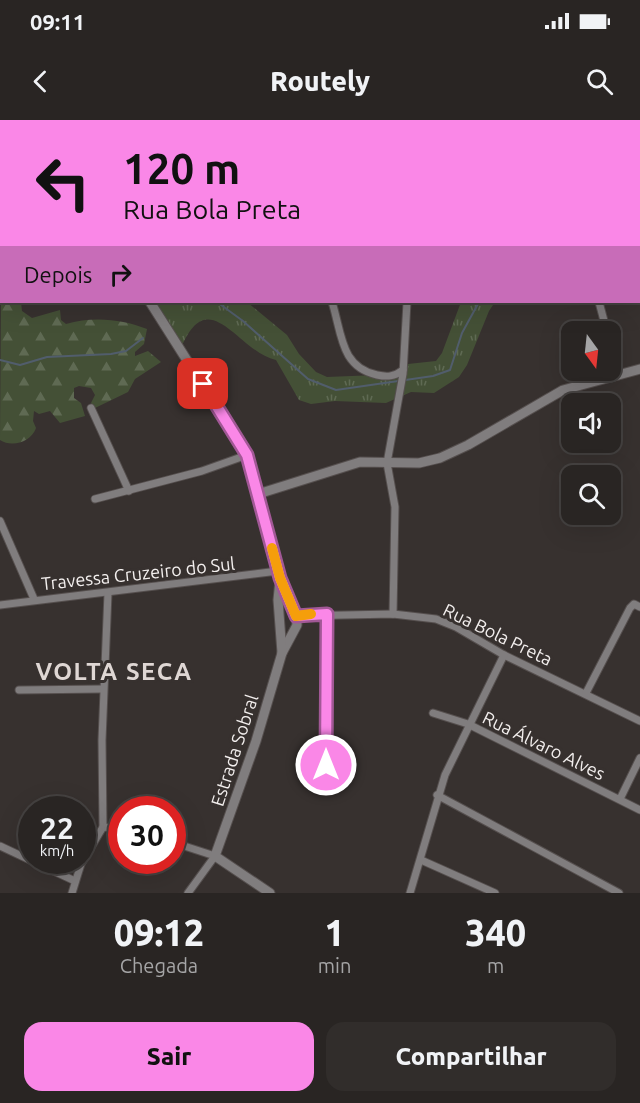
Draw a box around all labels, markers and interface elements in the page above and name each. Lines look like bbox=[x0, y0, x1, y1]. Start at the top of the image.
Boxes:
text: 09:11 bbox=[30, 9, 85, 34]
icon: back bbox=[24, 65, 57, 98]
icon: search bbox=[583, 65, 616, 98]
text: Routely bbox=[270, 66, 370, 96]
icon: left bbox=[24, 144, 102, 222]
text: 120 m bbox=[123, 145, 240, 192]
text: Rua Bola Preta bbox=[123, 194, 301, 224]
icon: right bbox=[104, 258, 137, 291]
text: Depois bbox=[24, 262, 92, 287]
north arrow bbox=[561, 321, 621, 381]
map controls bbox=[561, 321, 621, 525]
pin bbox=[177, 358, 228, 409]
icon: arrive bbox=[186, 367, 219, 400]
button: sound bbox=[561, 393, 621, 453]
button: search bbox=[561, 465, 621, 525]
street label: Travessa Cruzeiro do Sul bbox=[40, 553, 236, 593]
street label: Rua Bola Preta bbox=[440, 599, 556, 669]
district label: VOLTA SECA bbox=[35, 658, 193, 685]
street label: Estrada Sobral bbox=[207, 691, 262, 808]
street label: Rua Álvaro Alves bbox=[480, 706, 609, 783]
position arrow bbox=[294, 733, 358, 797]
speed limit sign: 30 bbox=[108, 796, 186, 874]
text: 22 bbox=[40, 811, 74, 845]
text: km/h bbox=[40, 842, 74, 859]
text: 09:12 bbox=[114, 912, 204, 953]
text: 1 bbox=[324, 912, 345, 953]
text: 340 bbox=[465, 912, 526, 953]
text: Chegada bbox=[120, 954, 198, 977]
text: min bbox=[318, 954, 351, 977]
text: m bbox=[487, 954, 504, 977]
button: Sair bbox=[24, 1022, 314, 1091]
button: Compartilhar bbox=[326, 1022, 616, 1091]

